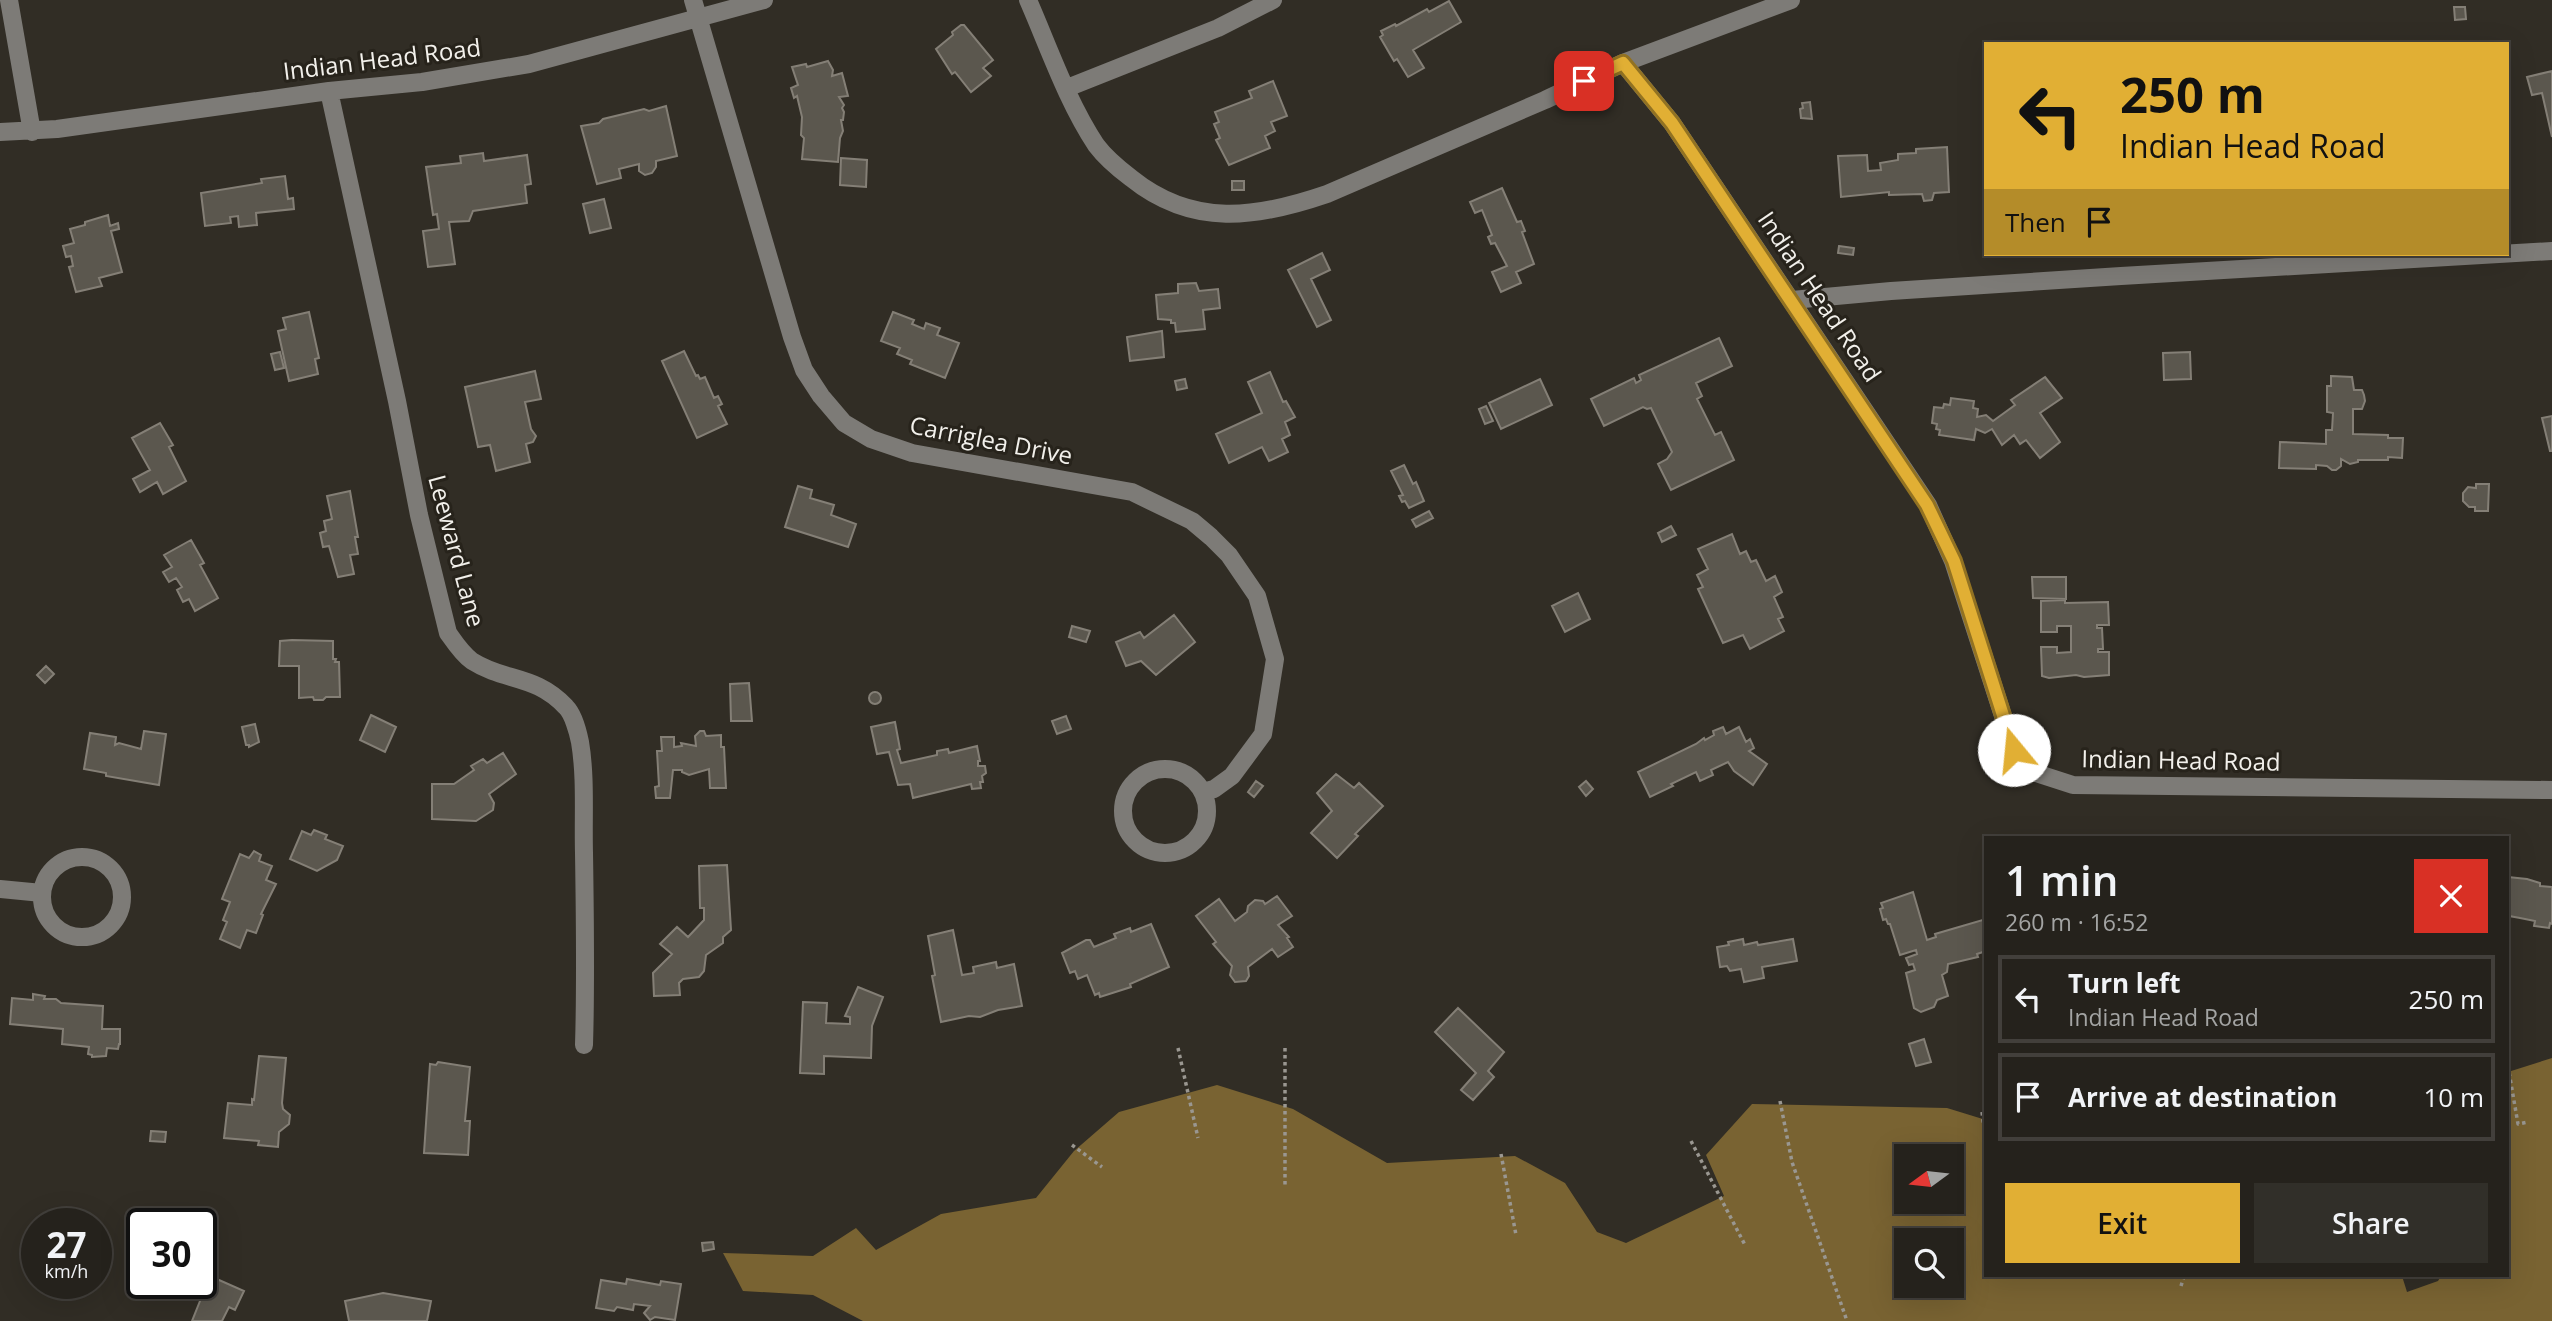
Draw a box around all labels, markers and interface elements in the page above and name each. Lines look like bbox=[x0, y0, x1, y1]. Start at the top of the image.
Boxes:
street label: Indian Head Road bbox=[281, 30, 483, 87]
pin bbox=[1554, 51, 1614, 111]
text: 250 m bbox=[2120, 61, 2265, 127]
icon: arrive bbox=[1565, 62, 1603, 100]
icon: left bbox=[2005, 70, 2096, 161]
text: Indian Head Road bbox=[2120, 124, 2386, 167]
icon: arrive bbox=[2080, 203, 2118, 241]
street label: Indian Head Road bbox=[1751, 204, 1890, 388]
text: Then bbox=[2005, 204, 2066, 240]
street label: Carriglea Drive bbox=[907, 408, 1075, 471]
street label: Leeward Lane bbox=[421, 471, 494, 630]
position arrow bbox=[1977, 713, 2051, 787]
street label: Indian Head Road bbox=[2081, 741, 2281, 778]
text: 1 min bbox=[2005, 851, 2118, 908]
button: close bbox=[2414, 859, 2488, 933]
text: 260 m · 16:52 bbox=[2005, 906, 2148, 938]
text: Turn left bbox=[2068, 965, 2180, 1001]
icon: left bbox=[2009, 980, 2047, 1018]
text: 250 m bbox=[2409, 981, 2484, 1017]
text: Indian Head Road bbox=[2068, 1001, 2259, 1033]
icon: arrive bbox=[2009, 1078, 2047, 1116]
text: Arrive at destination bbox=[2068, 1079, 2337, 1115]
text: 10 m bbox=[2423, 1079, 2484, 1115]
north arrow bbox=[1894, 1144, 1964, 1214]
map controls bbox=[1894, 1144, 1964, 1298]
button: Exit bbox=[2005, 1183, 2240, 1263]
button: Share bbox=[2254, 1183, 2488, 1263]
speed limit sign: 30 bbox=[126, 1208, 217, 1299]
text: 27 bbox=[46, 1221, 87, 1268]
button: search bbox=[1894, 1228, 1964, 1298]
text: km/h bbox=[45, 1259, 88, 1283]

